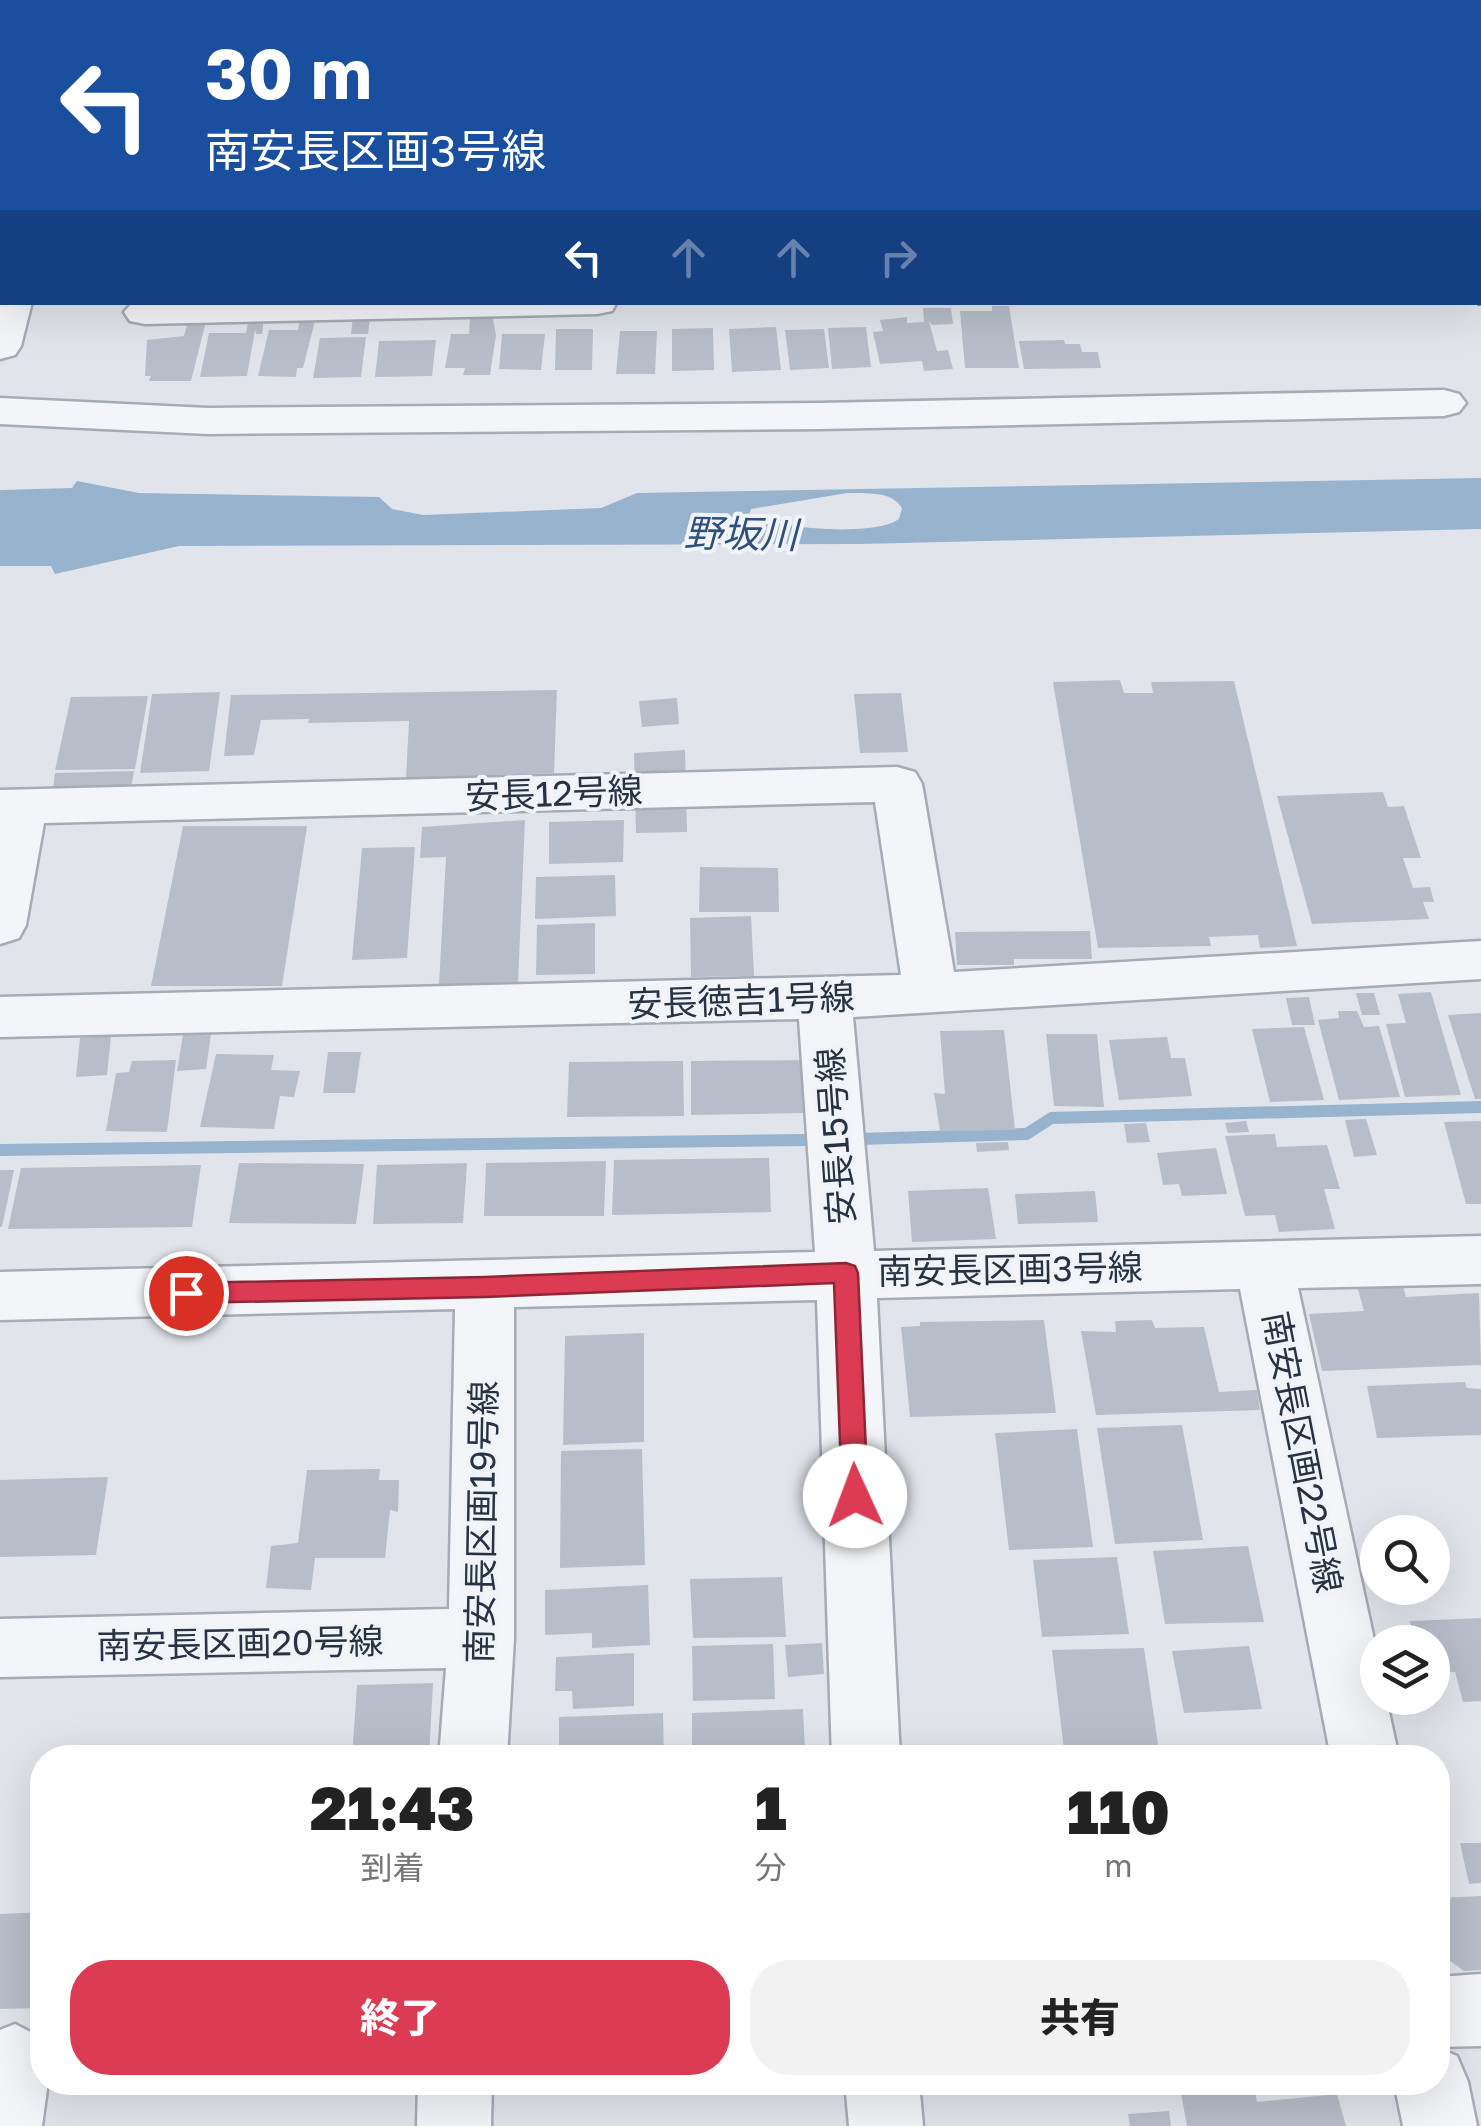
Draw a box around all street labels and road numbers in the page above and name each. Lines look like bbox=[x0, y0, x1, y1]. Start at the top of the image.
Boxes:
street label: 安長12号線 bbox=[465, 769, 643, 817]
street label: 安長徳吉1号線 bbox=[627, 975, 855, 1025]
street label: 安長15号線 bbox=[808, 1046, 862, 1226]
street label: 南安長区画3号線 bbox=[877, 1246, 1143, 1292]
street label: 南安長区画22号線 bbox=[1255, 1308, 1351, 1596]
street label: 南安長区画19号線 bbox=[458, 1380, 504, 1664]
street label: 南安長区画20号線 bbox=[96, 1619, 384, 1667]

